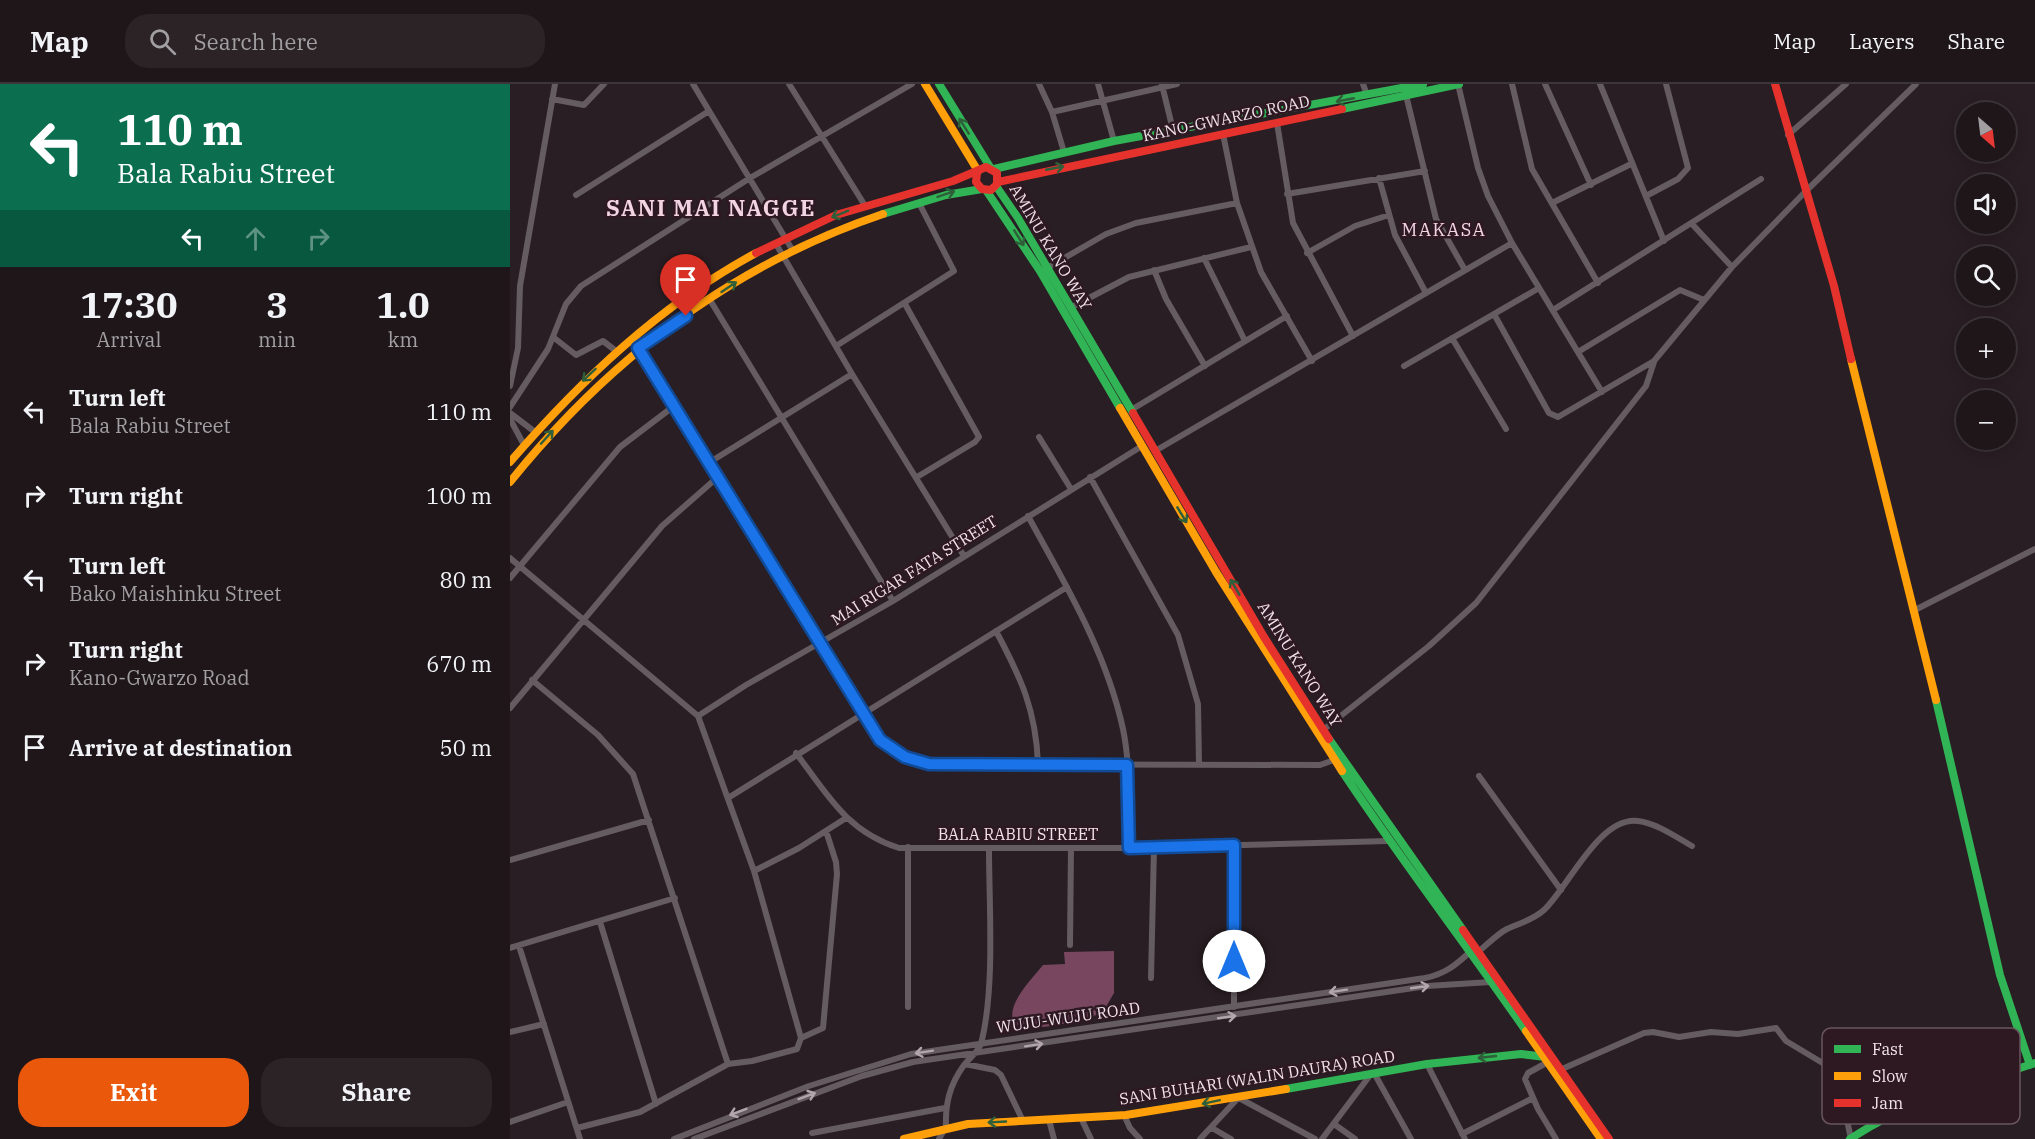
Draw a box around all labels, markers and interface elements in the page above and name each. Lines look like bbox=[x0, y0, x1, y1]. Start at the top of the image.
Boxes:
search box bbox=[125, 14, 545, 68]
text: Map bbox=[30, 23, 89, 60]
icon: search bbox=[146, 25, 179, 58]
text: Search here bbox=[194, 27, 318, 56]
text: Map bbox=[1773, 27, 1816, 55]
text: Layers bbox=[1849, 27, 1915, 55]
text: Share bbox=[1948, 27, 2005, 55]
street label: KANO-GWARZO ROAD bbox=[1141, 91, 1311, 145]
one-way arrow bbox=[1335, 95, 1355, 106]
text: 110 m bbox=[117, 102, 243, 157]
north arrow bbox=[1956, 102, 2016, 162]
map controls bbox=[1956, 102, 2016, 450]
icon: left bbox=[18, 108, 96, 186]
one-way arrow bbox=[958, 118, 970, 135]
text: Bala Rabiu Street bbox=[117, 155, 335, 190]
one-way arrow bbox=[1045, 162, 1064, 173]
button: sound bbox=[1956, 174, 2016, 234]
street label: AMINU KANO WAY bbox=[1005, 180, 1097, 314]
one-way arrow bbox=[936, 188, 955, 199]
district label: SANI MAI NAGGE bbox=[606, 193, 816, 222]
one-way arrow bbox=[831, 209, 850, 220]
district label: MAKASA bbox=[1402, 218, 1486, 241]
icon: left bbox=[176, 222, 209, 255]
icon: ahead bbox=[239, 222, 272, 255]
icon: right bbox=[302, 222, 335, 255]
one-way arrow bbox=[1013, 230, 1025, 246]
button: search bbox=[1956, 246, 2016, 306]
pin bbox=[660, 254, 711, 316]
icon: arrive bbox=[669, 263, 702, 296]
text: 17:30 bbox=[80, 281, 178, 328]
text: 3 bbox=[266, 281, 288, 328]
text: 1.0 bbox=[376, 281, 430, 328]
one-way arrow bbox=[721, 281, 737, 293]
button: + bbox=[1956, 318, 2016, 378]
text: Arrival bbox=[96, 326, 162, 353]
text: min bbox=[258, 326, 296, 353]
text: km bbox=[388, 326, 418, 353]
one-way arrow bbox=[582, 368, 597, 382]
text: Turn left bbox=[69, 383, 165, 412]
button: − bbox=[1956, 390, 2016, 450]
icon: left bbox=[18, 395, 51, 428]
text: 110 m bbox=[426, 397, 492, 426]
text: Bala Rabiu Street bbox=[69, 412, 231, 439]
one-way arrow bbox=[541, 429, 554, 445]
icon: right bbox=[18, 479, 51, 512]
text: Turn right bbox=[69, 481, 183, 510]
text: 100 m bbox=[426, 481, 492, 510]
one-way arrow bbox=[1176, 506, 1188, 523]
street label: MAI RIGAR FATA STREET bbox=[827, 511, 1001, 629]
text: Turn left bbox=[69, 551, 165, 580]
icon: left bbox=[18, 563, 51, 596]
text: 80 m bbox=[440, 565, 492, 594]
one-way arrow bbox=[1229, 579, 1241, 596]
text: Bako Maishinku Street bbox=[69, 580, 281, 607]
street label: AMINU KANO WAY bbox=[1254, 598, 1346, 730]
text: Turn right bbox=[69, 635, 183, 664]
icon: right bbox=[18, 647, 51, 680]
text: 670 m bbox=[426, 649, 492, 678]
text: Kano-Gwarzo Road bbox=[69, 664, 250, 691]
icon: arrive bbox=[18, 731, 51, 764]
text: Arrive at destination bbox=[69, 733, 292, 762]
text: 50 m bbox=[440, 733, 492, 762]
street label: BALA RABIU STREET bbox=[938, 824, 1098, 844]
position arrow bbox=[1202, 929, 1266, 993]
one-way arrow bbox=[1410, 982, 1429, 993]
one-way arrow bbox=[1328, 986, 1348, 997]
street label: WUJU-WUJU ROAD bbox=[995, 997, 1141, 1037]
one-way arrow bbox=[1217, 1011, 1237, 1022]
legend bbox=[1822, 1028, 2020, 1124]
one-way arrow bbox=[1024, 1039, 1044, 1050]
text: Fast bbox=[1872, 1039, 1904, 1059]
street label: SANI BUHARI (WALIN DAURA) ROAD bbox=[1118, 1045, 1396, 1109]
one-way arrow bbox=[914, 1047, 934, 1058]
one-way arrow bbox=[1477, 1052, 1497, 1063]
button: Exit bbox=[18, 1058, 249, 1127]
button: Share bbox=[261, 1058, 492, 1127]
text: Slow bbox=[1872, 1066, 1908, 1086]
one-way arrow bbox=[797, 1089, 816, 1100]
text: Jam bbox=[1872, 1093, 1903, 1113]
one-way arrow bbox=[1202, 1097, 1222, 1108]
one-way arrow bbox=[730, 1107, 748, 1118]
one-way arrow bbox=[987, 1117, 1007, 1128]

